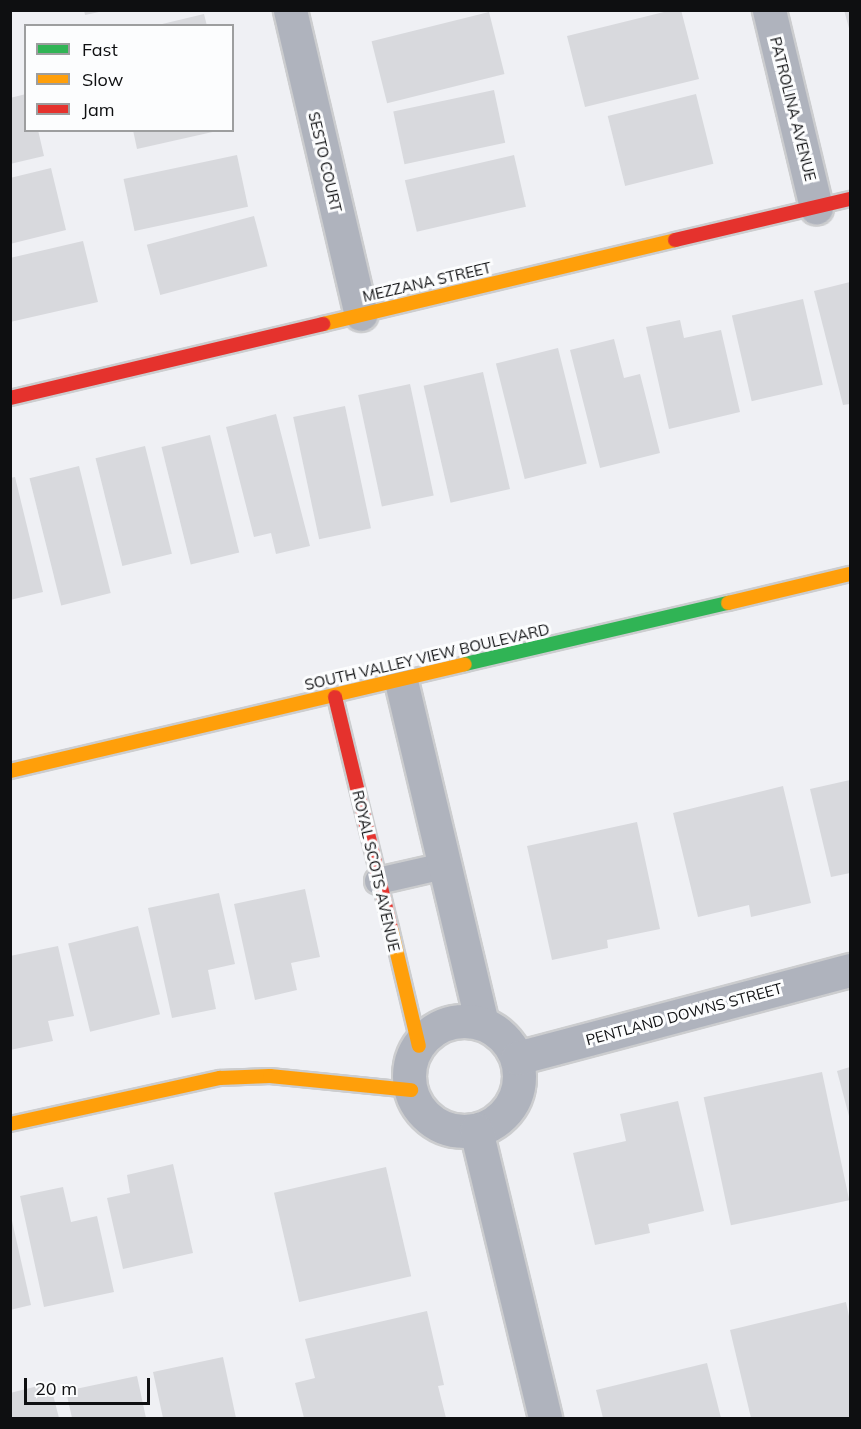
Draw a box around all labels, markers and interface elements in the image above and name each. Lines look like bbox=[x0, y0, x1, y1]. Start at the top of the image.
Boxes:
legend bbox=[24, 24, 234, 132]
street label: PATROLINA AVENUE bbox=[766, 35, 820, 183]
text: Fast bbox=[82, 38, 118, 61]
text: Slow bbox=[82, 68, 123, 91]
text: Jam bbox=[82, 98, 115, 121]
street label: SESTO COURT bbox=[305, 110, 345, 214]
street label: MEZZANA STREET bbox=[361, 258, 493, 306]
street label: SOUTH VALLEY VIEW BOULEVARD bbox=[303, 620, 551, 694]
street label: ROYAL SCOTS AVENUE bbox=[349, 789, 403, 953]
street label: PENTLAND DOWNS STREET bbox=[584, 979, 784, 1049]
scale bar bbox=[27, 1366, 153, 1404]
text: 20 m bbox=[35, 1377, 77, 1400]

